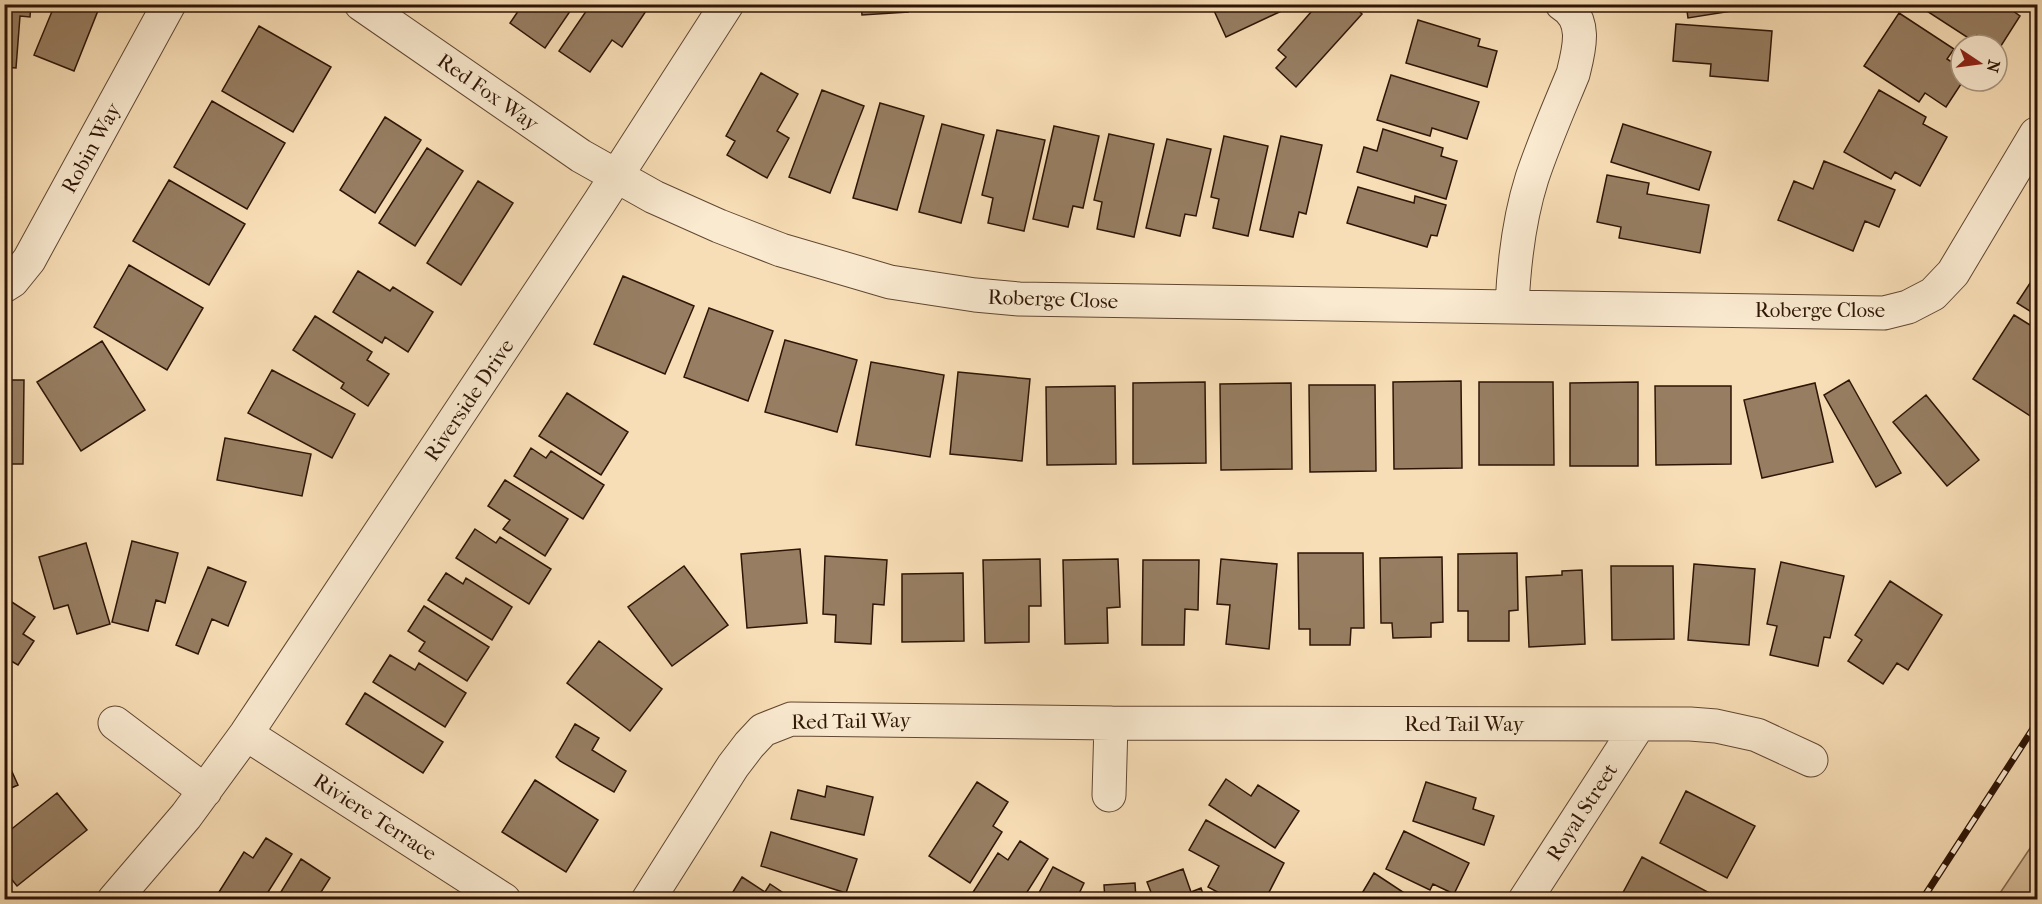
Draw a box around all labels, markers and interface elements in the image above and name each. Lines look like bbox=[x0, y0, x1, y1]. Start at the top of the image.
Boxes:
north arrow bbox=[1949, 33, 2009, 93]
street label: Red Fox Way bbox=[433, 48, 544, 136]
text: N bbox=[1982, 58, 2004, 75]
street label: Robin Way bbox=[56, 98, 126, 197]
street label: Roberge Close bbox=[987, 285, 1119, 313]
street label: Roberge Close bbox=[1755, 298, 1885, 322]
street label: Riverside Drive bbox=[419, 334, 519, 466]
street label: Red Tail Way bbox=[791, 708, 912, 734]
street label: Red Tail Way bbox=[1404, 712, 1525, 736]
street label: Royal Street bbox=[1542, 758, 1623, 865]
street label: Riviere Terrace bbox=[309, 768, 441, 866]

